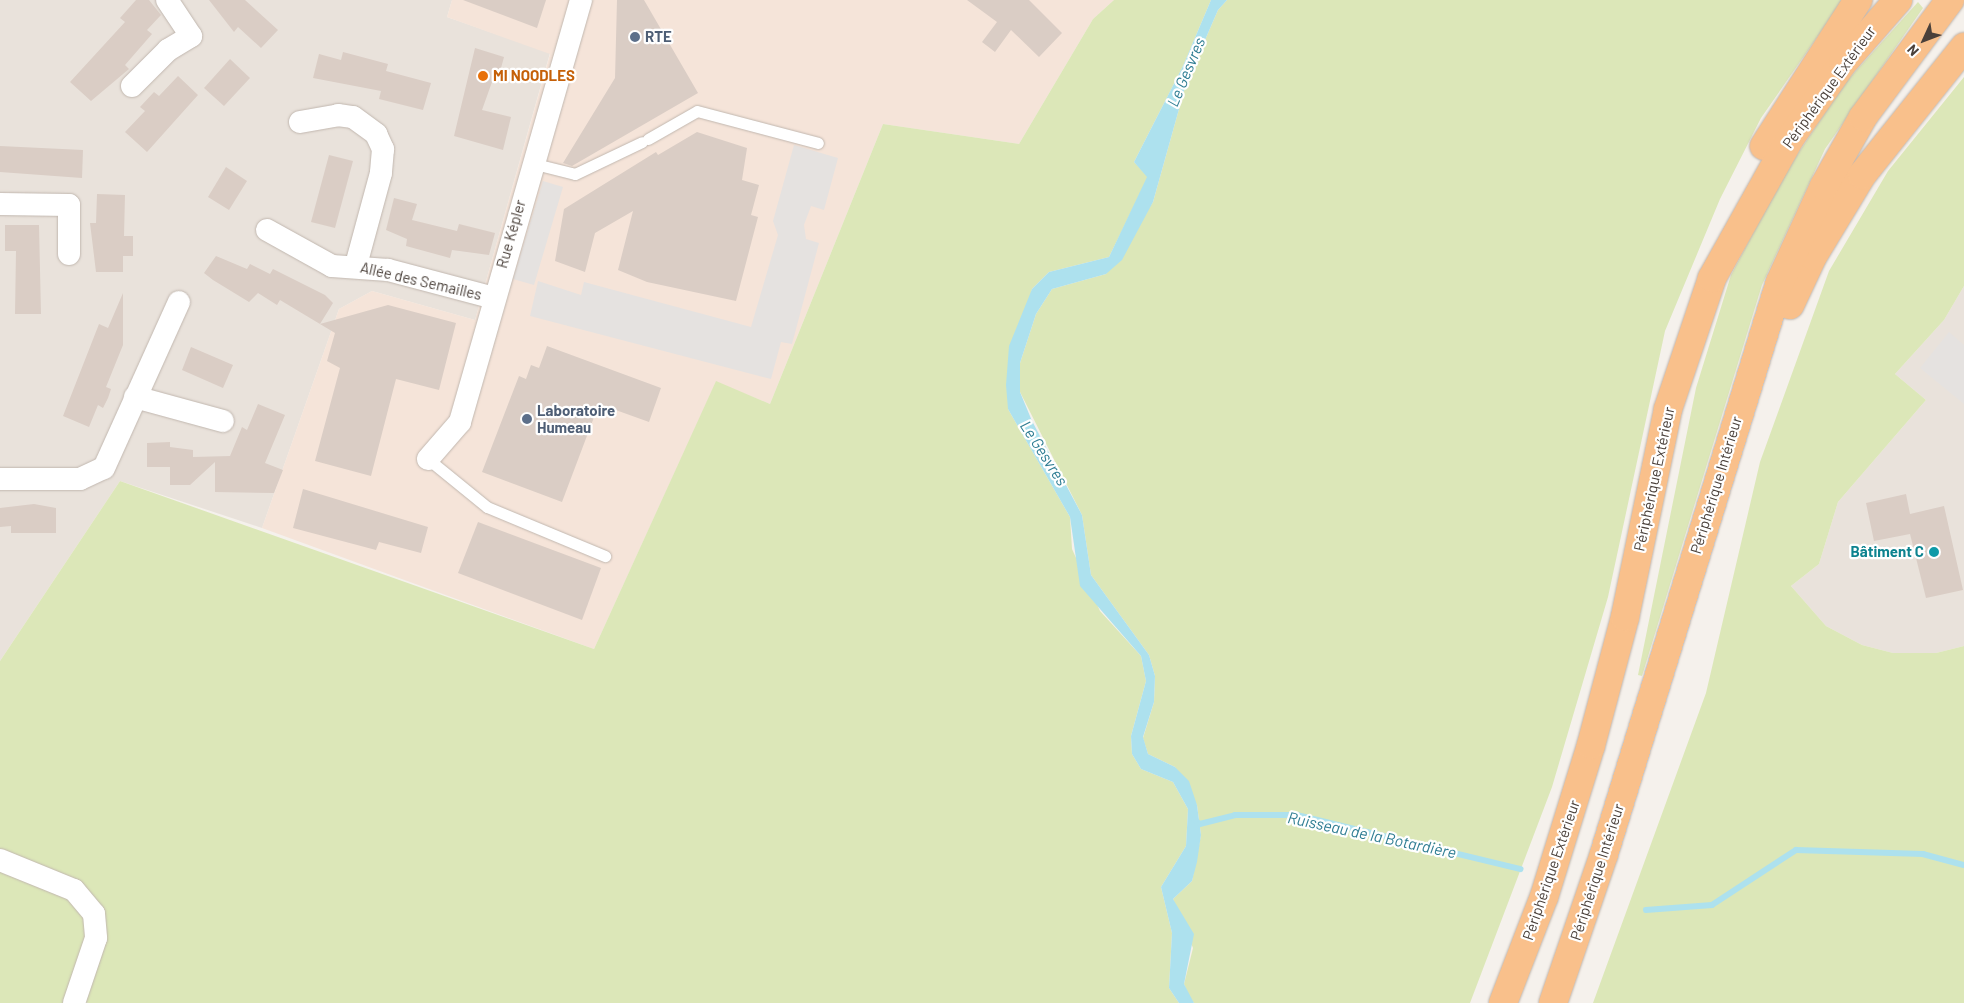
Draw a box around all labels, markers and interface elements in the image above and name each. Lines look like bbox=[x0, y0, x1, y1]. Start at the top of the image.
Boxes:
north arrow bbox=[1899, 15, 1949, 65]
street label: Périphérique Extérieur bbox=[1779, 22, 1879, 152]
place label: RTE bbox=[645, 28, 672, 46]
marker: RTE bbox=[629, 31, 641, 43]
water label: Le Gesvres bbox=[1163, 34, 1209, 110]
text: N bbox=[1903, 41, 1922, 60]
place label: MI NOODLES bbox=[493, 67, 575, 85]
marker: MI NOODLES bbox=[477, 70, 489, 82]
street label: Rue Képler bbox=[493, 198, 529, 270]
street label: Allée des Semailles bbox=[359, 258, 483, 304]
place label: Laboratoire Humeau bbox=[537, 401, 615, 436]
street label: Périphérique Extérieur bbox=[1630, 405, 1678, 553]
marker: Laboratoire Humeau bbox=[521, 413, 533, 425]
street label: Périphérique Intérieur bbox=[1687, 414, 1745, 556]
water label: Le Gesvres bbox=[1016, 417, 1072, 489]
place label: Bâtiment C bbox=[1851, 543, 1924, 561]
marker: Bâtiment C bbox=[1928, 546, 1940, 558]
street label: Périphérique Extérieur bbox=[1519, 798, 1583, 942]
street label: Périphérique Intérieur bbox=[1566, 801, 1628, 943]
water label: Ruisseau de la Botardière bbox=[1286, 808, 1458, 862]

